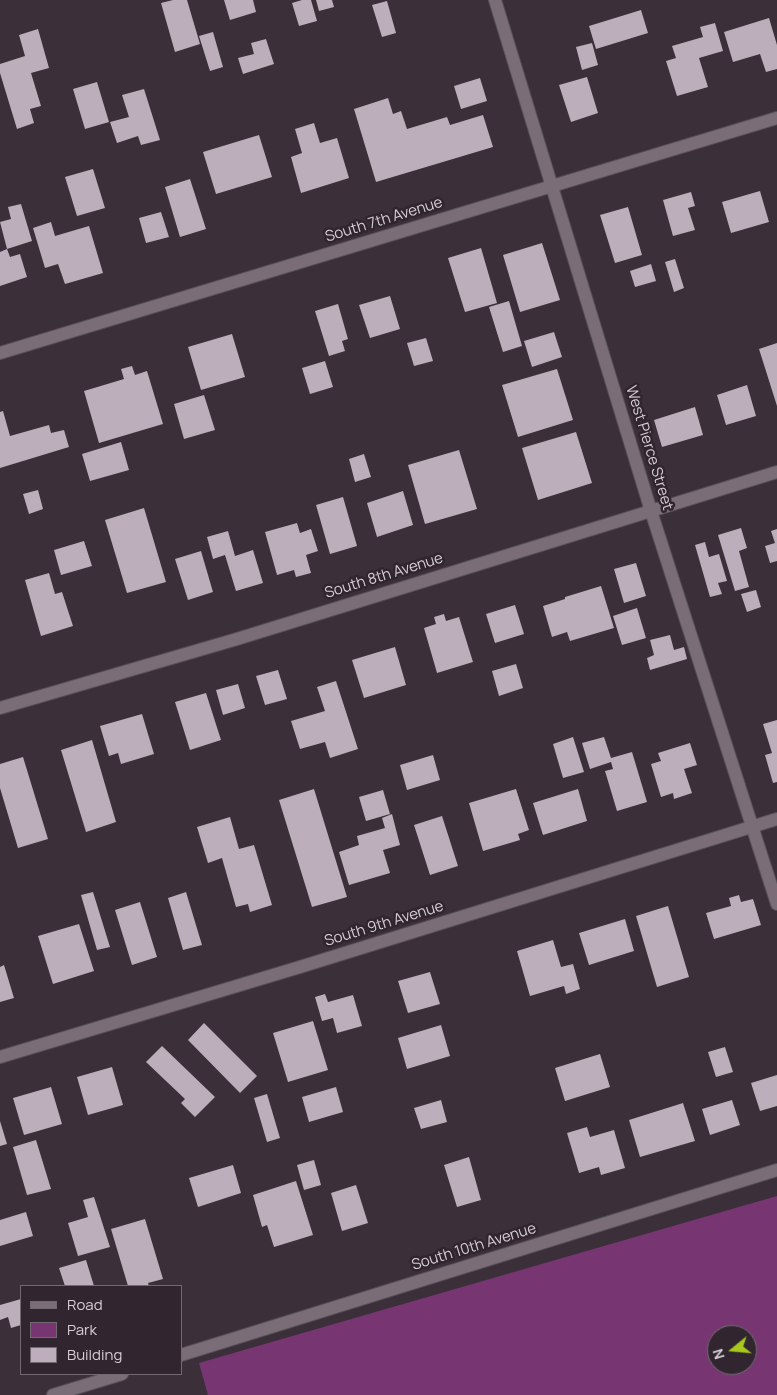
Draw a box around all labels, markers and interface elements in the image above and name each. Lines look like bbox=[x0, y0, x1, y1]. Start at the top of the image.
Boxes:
street label: South 7th Avenue bbox=[323, 194, 445, 246]
street label: West Pierce Street bbox=[621, 384, 677, 512]
street label: South 8th Avenue bbox=[323, 549, 445, 603]
street label: South 9th Avenue bbox=[322, 897, 446, 951]
street label: South 10th Avenue bbox=[410, 1220, 538, 1274]
legend bbox=[20, 1285, 182, 1375]
text: Road bbox=[67, 1294, 103, 1315]
text: Park bbox=[67, 1319, 97, 1340]
north arrow bbox=[707, 1325, 757, 1375]
text: Building bbox=[67, 1344, 122, 1365]
text: N bbox=[708, 1347, 729, 1362]

